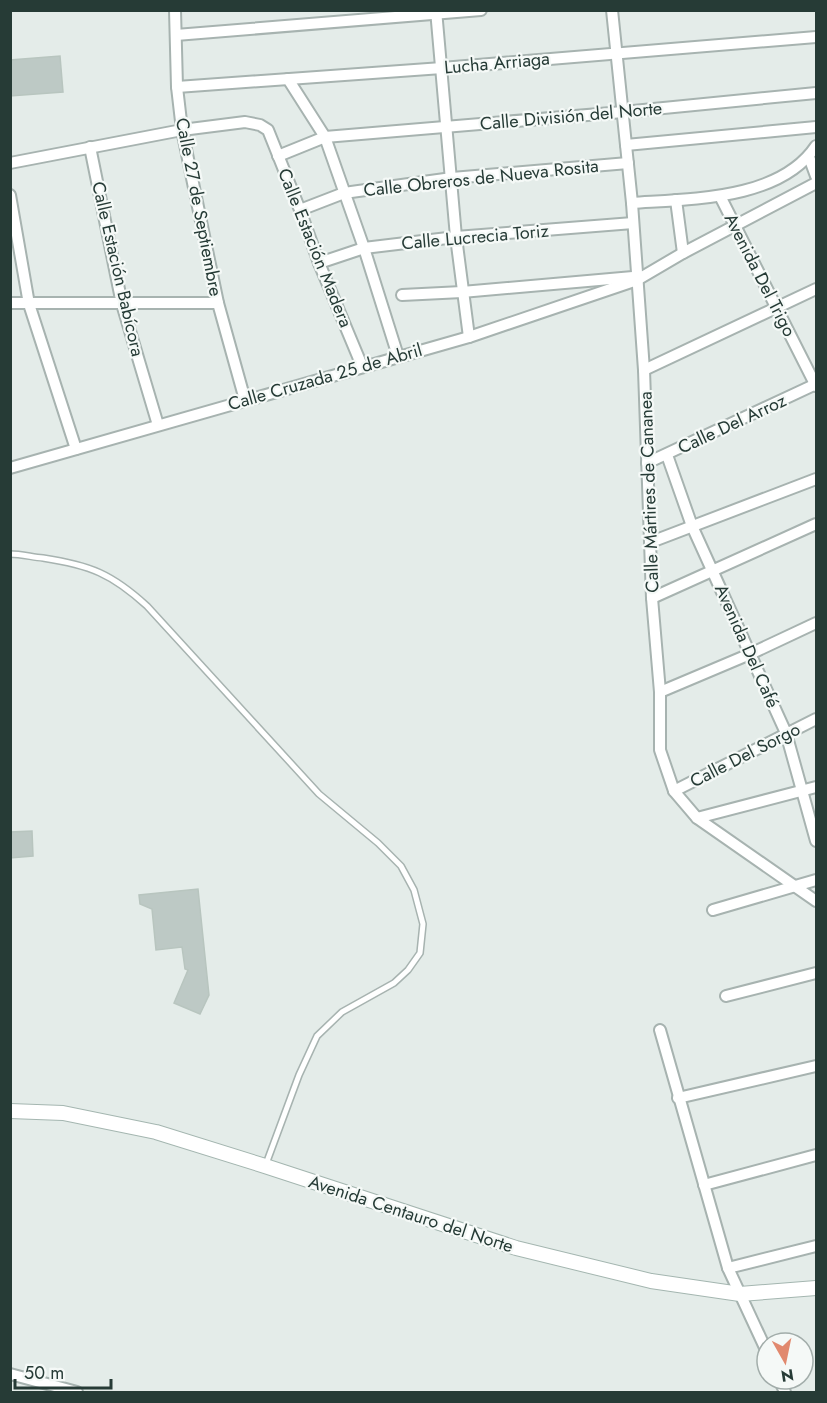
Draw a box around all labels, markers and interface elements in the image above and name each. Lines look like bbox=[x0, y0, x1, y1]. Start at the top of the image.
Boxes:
street label: Lucha Arriaga bbox=[443, 45, 551, 81]
street label: Calle División del Norte bbox=[479, 95, 663, 137]
street label: Calle 27 de Septiembre bbox=[169, 116, 229, 298]
street label: Calle Obreros de Nueva Rosita bbox=[362, 153, 600, 203]
street label: Calle Estación Madera bbox=[271, 164, 359, 332]
street label: Calle Estación Babícora bbox=[85, 179, 151, 359]
street label: Avenida Del Trigo bbox=[718, 209, 802, 341]
street label: Calle Lucrecia Toriz bbox=[400, 218, 550, 256]
street label: Calle Cruzada 25 de Abril bbox=[225, 337, 425, 417]
street label: Calle Del Arroz bbox=[674, 387, 791, 460]
street label: Calle Mártires de Cananea bbox=[632, 391, 666, 593]
street label: Avenida Del Café bbox=[708, 580, 786, 712]
street label: Calle Del Sorgo bbox=[685, 716, 805, 794]
street label: Avenida Centauro del Norte bbox=[305, 1169, 517, 1259]
north arrow bbox=[755, 1331, 815, 1391]
scale bar bbox=[15, 1352, 111, 1390]
text: 50 m bbox=[24, 1360, 64, 1386]
text: N bbox=[779, 1363, 795, 1388]

